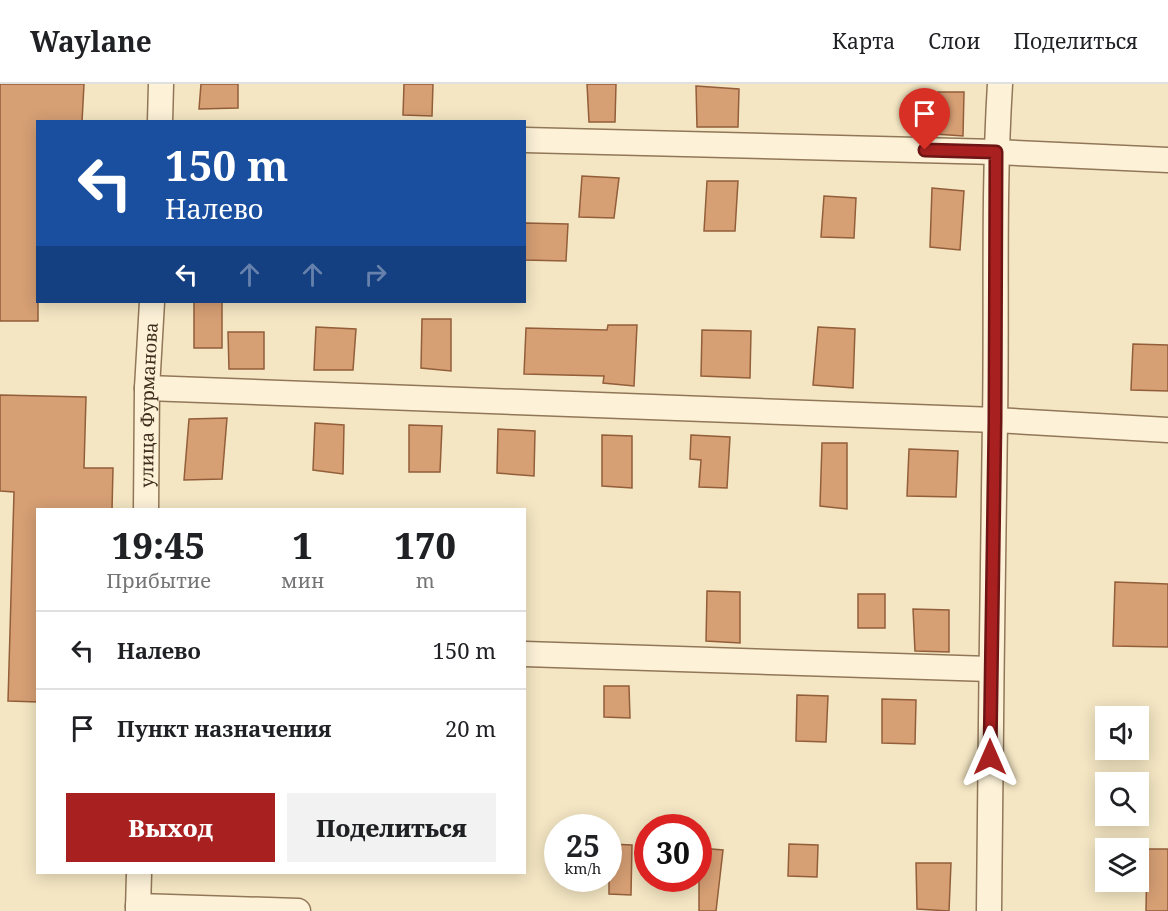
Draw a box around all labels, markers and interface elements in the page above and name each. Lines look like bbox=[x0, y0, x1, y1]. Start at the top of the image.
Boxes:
text: Waylane bbox=[30, 22, 152, 60]
text: Карта bbox=[832, 27, 895, 55]
text: Слои bbox=[928, 27, 980, 55]
text: Поделиться bbox=[1013, 27, 1138, 55]
pin bbox=[899, 88, 950, 150]
icon: arrive bbox=[908, 97, 941, 130]
text: 150 m bbox=[165, 136, 289, 193]
icon: left bbox=[66, 144, 144, 222]
text: Налево bbox=[165, 190, 263, 227]
icon: left bbox=[170, 258, 203, 291]
icon: ahead bbox=[233, 258, 266, 291]
icon: ahead bbox=[296, 258, 329, 291]
icon: right bbox=[359, 258, 392, 291]
street label: улица Фурманова bbox=[134, 322, 163, 488]
text: 19:45 bbox=[112, 521, 205, 570]
text: 1 bbox=[293, 521, 313, 570]
text: 170 bbox=[395, 521, 456, 570]
text: Прибытие bbox=[106, 567, 211, 594]
text: мин bbox=[281, 567, 324, 594]
text: m bbox=[416, 567, 435, 594]
icon: left bbox=[66, 634, 99, 667]
text: Налево bbox=[117, 635, 201, 665]
text: 150 m bbox=[433, 635, 496, 665]
map controls bbox=[1095, 706, 1149, 892]
button: sound bbox=[1095, 706, 1149, 760]
icon: arrive bbox=[66, 712, 99, 745]
text: Пункт назначения bbox=[117, 713, 331, 743]
text: 20 m bbox=[445, 713, 496, 743]
position arrow bbox=[958, 725, 1022, 789]
button: search bbox=[1095, 772, 1149, 826]
button: Выход bbox=[66, 793, 275, 862]
button: Поделиться bbox=[287, 793, 496, 862]
speed limit sign: 30 bbox=[634, 814, 712, 892]
text: 25 bbox=[566, 825, 600, 866]
button: layers bbox=[1095, 838, 1149, 892]
text: km/h bbox=[565, 858, 601, 878]

